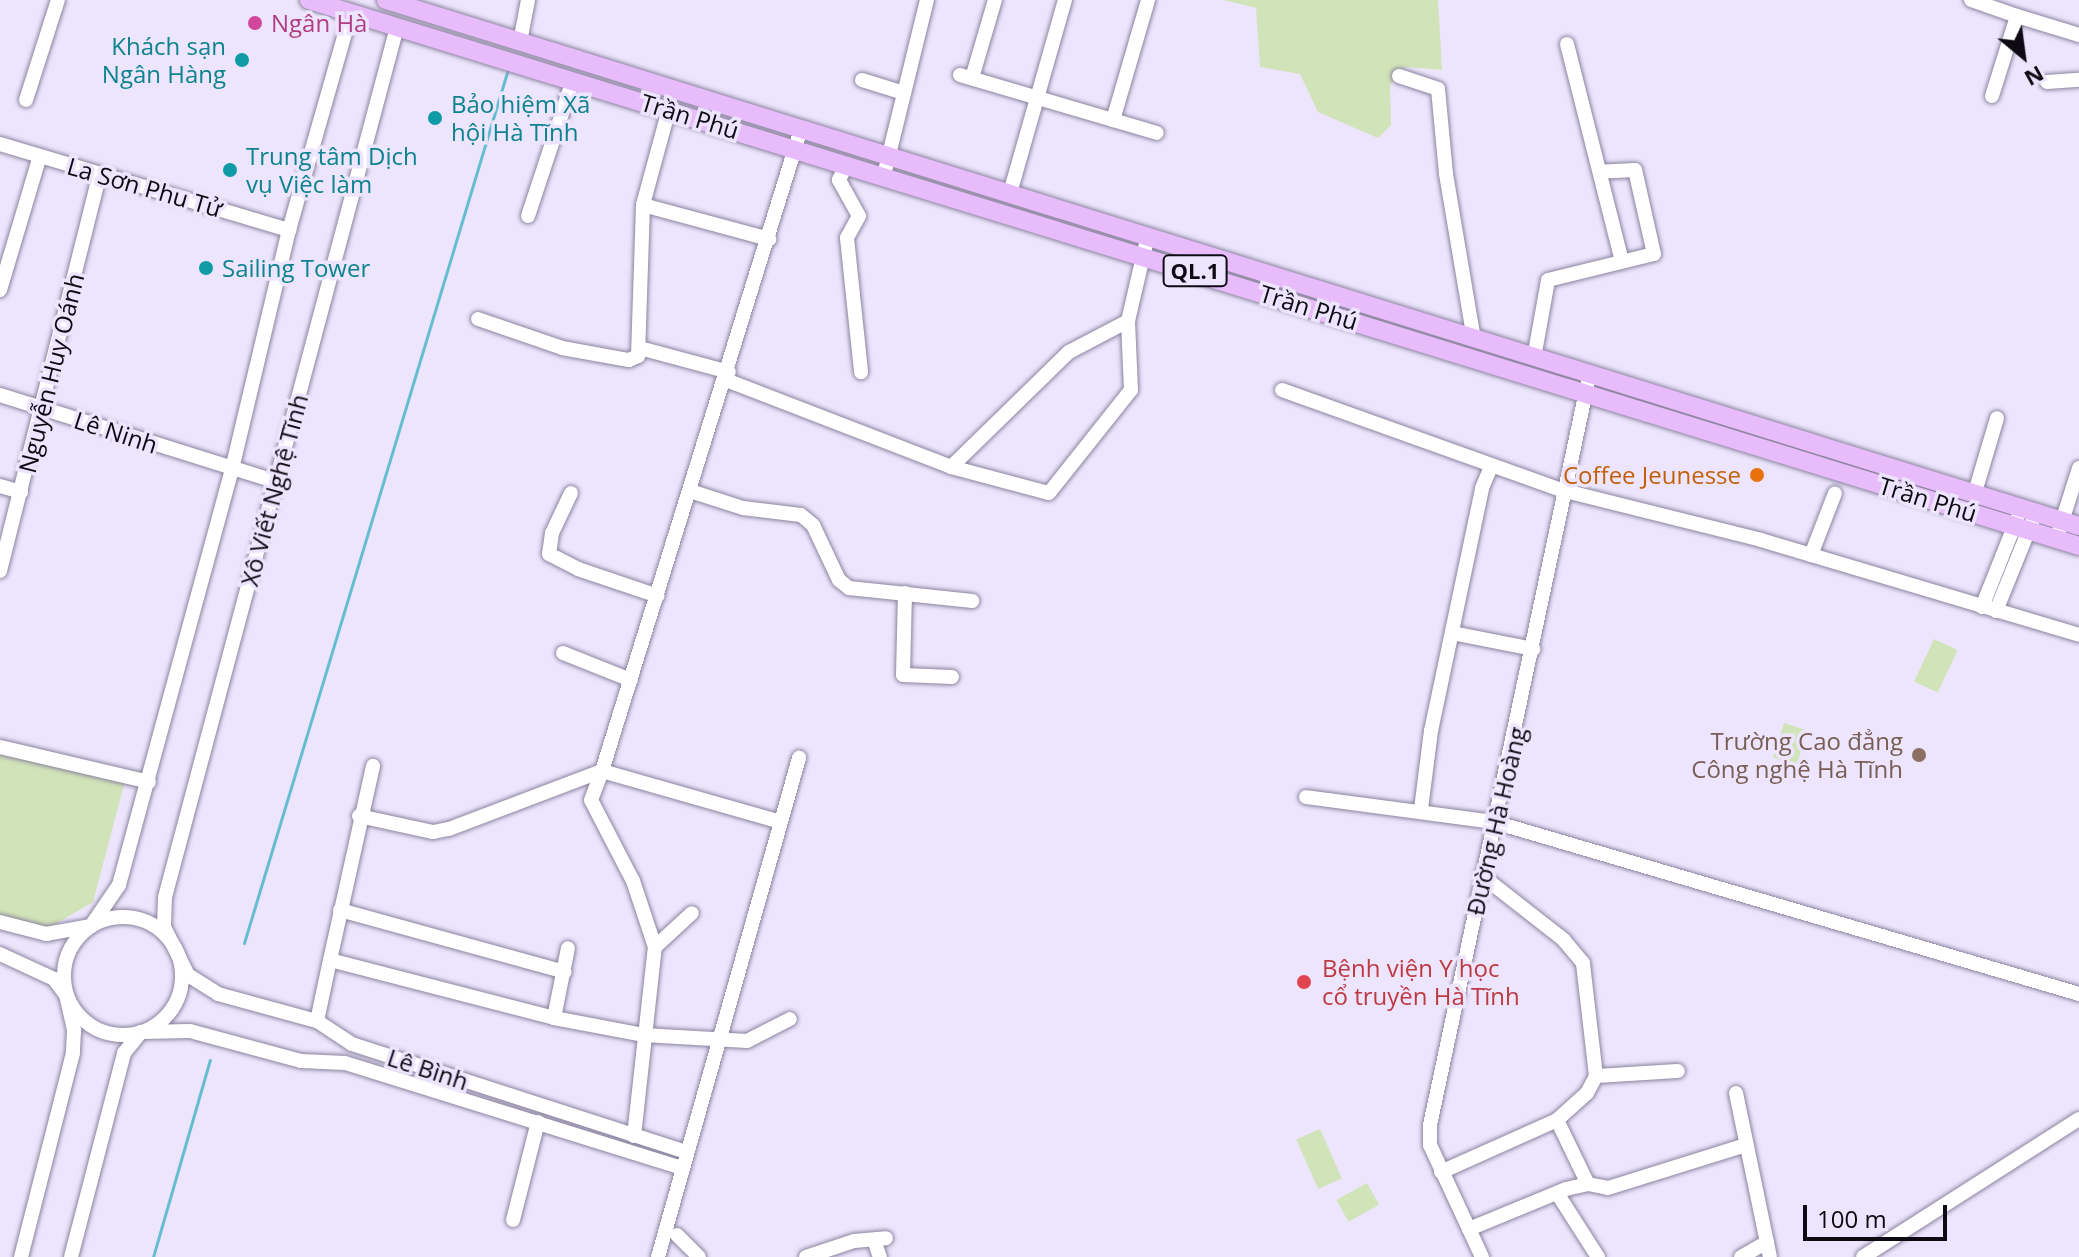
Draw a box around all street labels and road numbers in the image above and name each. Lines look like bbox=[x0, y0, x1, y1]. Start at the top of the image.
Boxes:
street label: Trần Phú bbox=[637, 87, 743, 145]
street label: La Sơn Phu Tử bbox=[64, 151, 226, 223]
road number: QL.1 bbox=[1161, 253, 1229, 289]
street label: Nguyễn Huy Oánh bbox=[12, 270, 90, 476]
street label: Trần Phú bbox=[1256, 278, 1362, 336]
street label: Xô Viết Nghệ Tĩnh bbox=[235, 391, 313, 589]
street label: Lê Ninh bbox=[71, 405, 161, 459]
street label: Trần Phú bbox=[1875, 470, 1981, 528]
street label: Đường Hà Hoàng bbox=[1460, 724, 1532, 918]
street label: Lê Bình bbox=[384, 1042, 472, 1096]

